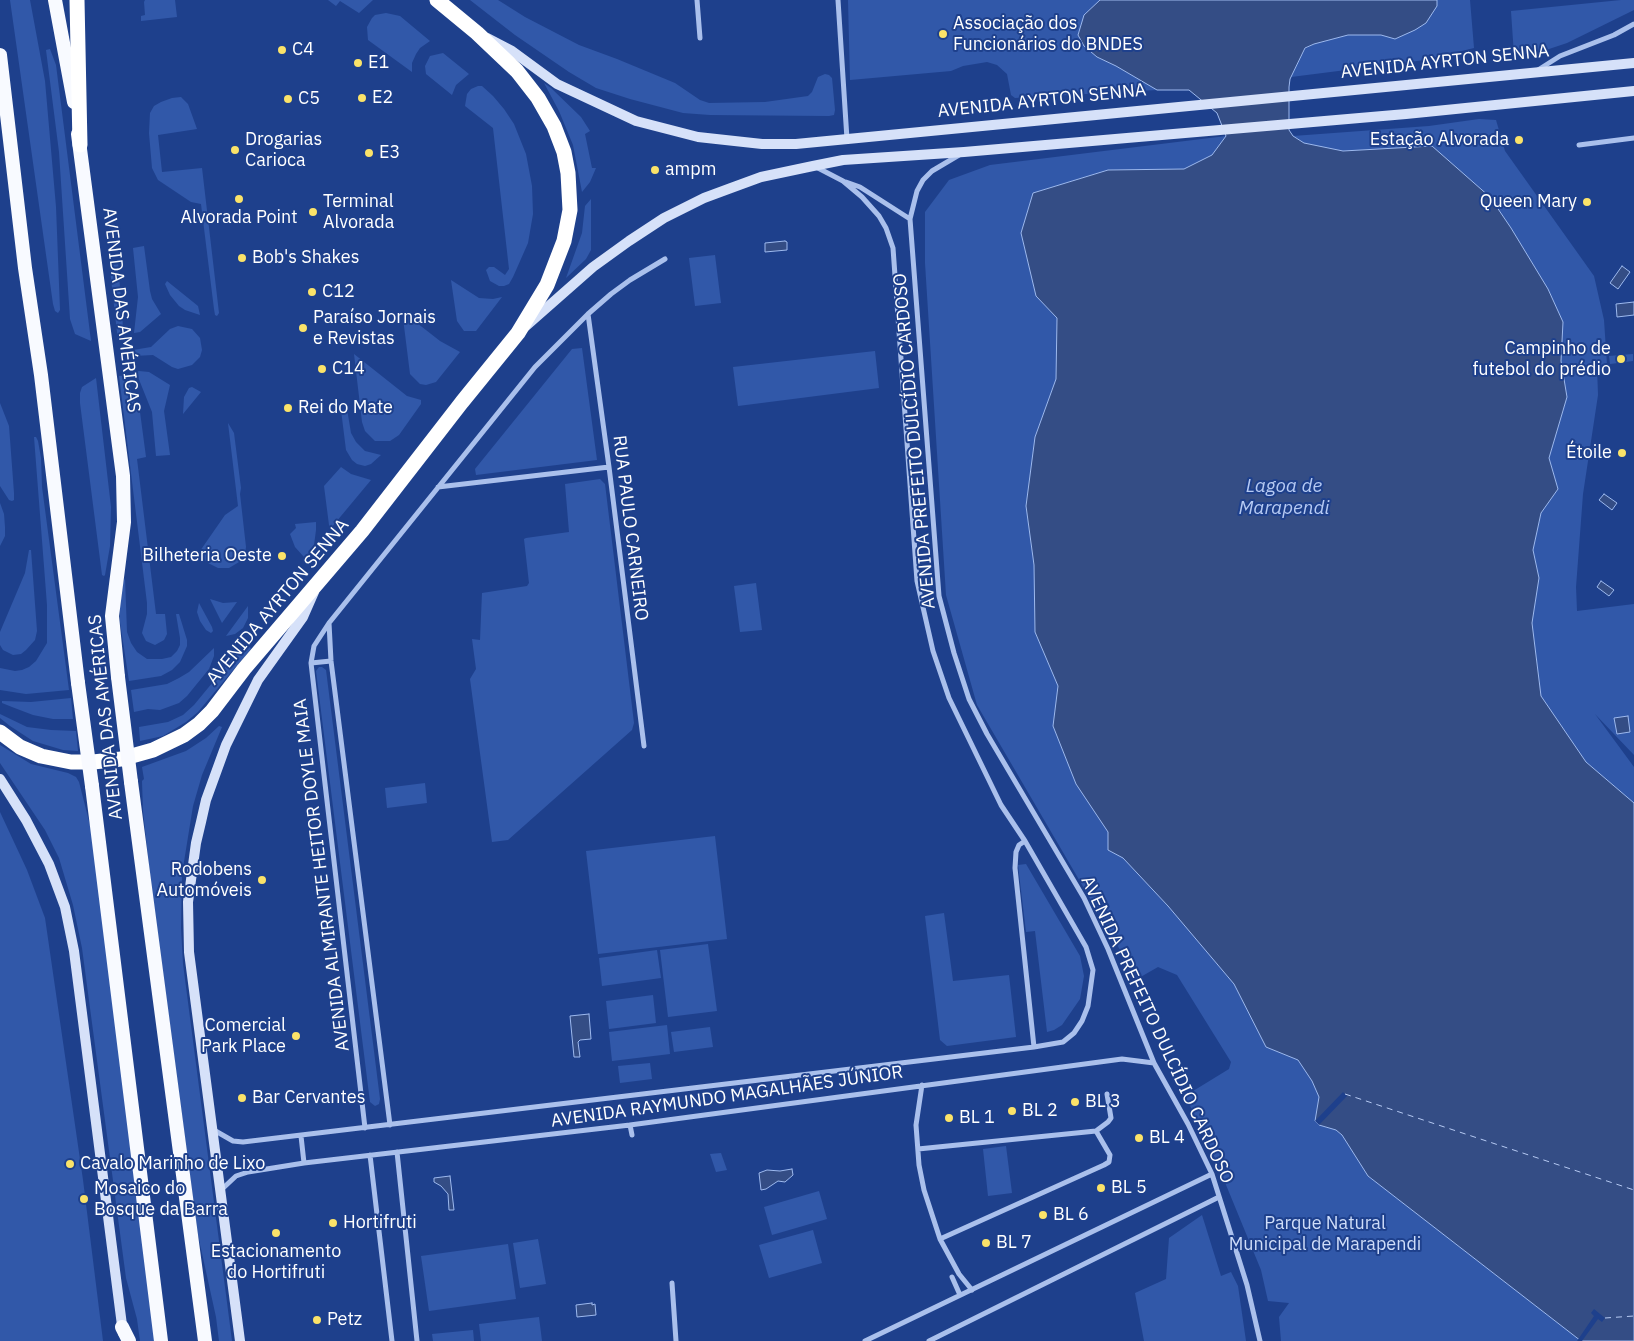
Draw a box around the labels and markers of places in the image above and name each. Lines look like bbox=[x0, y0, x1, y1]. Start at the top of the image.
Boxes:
place label: Associação dos Funcionários do BNDES bbox=[953, 13, 1143, 56]
marker: Associação dos Funcionários do BNDES bbox=[937, 28, 949, 40]
place label: C4 bbox=[292, 39, 314, 61]
marker: C4 bbox=[276, 44, 288, 56]
place label: E1 bbox=[368, 52, 389, 74]
marker: E1 bbox=[352, 57, 364, 69]
place label: E2 bbox=[372, 87, 393, 109]
place label: C5 bbox=[298, 88, 320, 110]
marker: E2 bbox=[356, 92, 368, 104]
marker: C5 bbox=[282, 93, 294, 105]
place label: Drogarias Carioca bbox=[245, 129, 322, 172]
place label: Estação Alvorada bbox=[1370, 129, 1509, 151]
marker: Estação Alvorada bbox=[1513, 134, 1525, 146]
place label: E3 bbox=[379, 142, 400, 164]
marker: Drogarias Carioca bbox=[229, 144, 241, 156]
marker: E3 bbox=[363, 147, 375, 159]
place label: ampm bbox=[665, 159, 716, 181]
marker: ampm bbox=[649, 164, 661, 176]
place label: Terminal Alvorada bbox=[323, 191, 394, 233]
place label: Queen Mary bbox=[1480, 191, 1577, 213]
marker: Alvorada Point bbox=[233, 193, 245, 205]
marker: Queen Mary bbox=[1581, 196, 1593, 208]
marker: Terminal Alvorada bbox=[307, 206, 319, 218]
place label: Alvorada Point bbox=[180, 207, 298, 229]
place label: Bob's Shakes bbox=[252, 247, 359, 269]
marker: Bob's Shakes bbox=[236, 252, 248, 264]
place label: C12 bbox=[322, 281, 355, 303]
marker: C12 bbox=[306, 286, 318, 298]
place label: Paraíso Jornais e Revistas bbox=[313, 307, 436, 350]
marker: Paraíso Jornais e Revistas bbox=[297, 322, 309, 334]
place label: Campinho de futebol do prédio bbox=[1473, 338, 1611, 380]
marker: Campinho de futebol do prédio bbox=[1615, 353, 1627, 365]
place label: C14 bbox=[332, 358, 365, 380]
marker: C14 bbox=[316, 363, 328, 375]
place label: Rei do Mate bbox=[298, 397, 393, 419]
marker: Rei do Mate bbox=[282, 402, 294, 414]
place label: Étoile bbox=[1566, 442, 1612, 464]
marker: Étoile bbox=[1616, 447, 1628, 459]
place label: Bilheteria Oeste bbox=[142, 545, 272, 567]
marker: Bilheteria Oeste bbox=[276, 550, 288, 562]
place label: Rodobens Automóveis bbox=[156, 859, 252, 902]
marker: Rodobens Automóveis bbox=[256, 874, 268, 886]
place label: Comercial Park Place bbox=[201, 1015, 286, 1058]
marker: Comercial Park Place bbox=[290, 1030, 302, 1042]
place label: Bar Cervantes bbox=[252, 1087, 365, 1109]
place label: BL 3 bbox=[1085, 1091, 1121, 1113]
marker: Bar Cervantes bbox=[236, 1092, 248, 1104]
marker: BL 3 bbox=[1069, 1096, 1081, 1108]
place label: BL 2 bbox=[1022, 1100, 1058, 1122]
marker: BL 2 bbox=[1006, 1105, 1018, 1117]
place label: BL 1 bbox=[959, 1107, 995, 1129]
marker: BL 1 bbox=[943, 1112, 955, 1124]
place label: BL 4 bbox=[1149, 1127, 1185, 1149]
marker: BL 4 bbox=[1133, 1132, 1145, 1144]
place label: Cavalo Marinho de Lixo bbox=[80, 1153, 265, 1175]
marker: Cavalo Marinho de Lixo bbox=[64, 1158, 76, 1170]
place label: BL 5 bbox=[1111, 1177, 1147, 1199]
place label: Mosaico do Bosque da Barra bbox=[94, 1178, 228, 1220]
marker: BL 5 bbox=[1095, 1182, 1107, 1194]
marker: Mosaico do Bosque da Barra bbox=[78, 1193, 90, 1205]
place label: BL 6 bbox=[1053, 1204, 1089, 1226]
marker: BL 6 bbox=[1037, 1209, 1049, 1221]
place label: Hortifruti bbox=[343, 1212, 417, 1234]
marker: Hortifruti bbox=[327, 1217, 339, 1229]
marker: Estacionamento do Hortifruti bbox=[270, 1227, 282, 1239]
place label: BL 7 bbox=[996, 1232, 1032, 1254]
marker: BL 7 bbox=[980, 1237, 992, 1249]
place label: Estacionamento do Hortifruti bbox=[211, 1241, 341, 1284]
place label: Petz bbox=[327, 1309, 362, 1331]
marker: Petz bbox=[311, 1314, 323, 1326]

